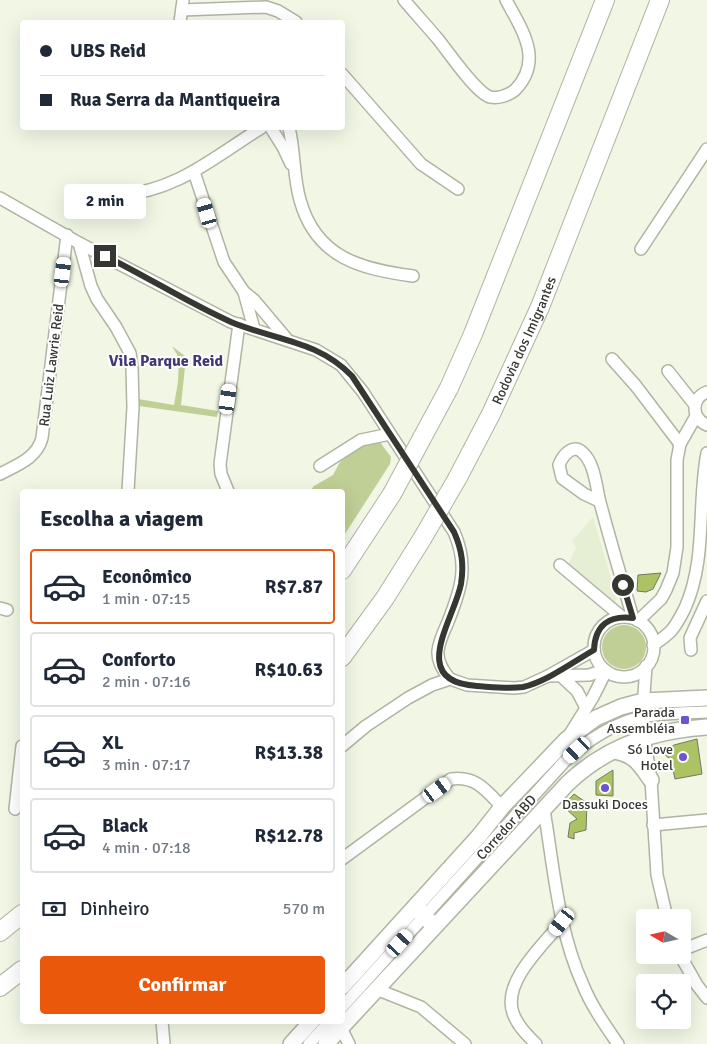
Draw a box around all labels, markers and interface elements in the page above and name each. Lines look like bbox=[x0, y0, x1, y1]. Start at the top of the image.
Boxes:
text: UBS Reid bbox=[70, 39, 146, 63]
text: Rua Serra da Mantiqueira bbox=[70, 88, 280, 112]
callout: 2 min bbox=[64, 184, 146, 218]
text: 2 min bbox=[86, 191, 124, 211]
car bbox=[195, 197, 218, 229]
route end bbox=[94, 245, 116, 267]
car bbox=[53, 256, 72, 288]
street label: Rodovia dos Imigrantes bbox=[488, 274, 560, 407]
street label: Rua Luiz Lawrie Reid bbox=[36, 303, 67, 427]
district label: Vila Parque Reid bbox=[109, 351, 224, 371]
car bbox=[218, 383, 237, 415]
text: Escolha a viagem bbox=[40, 505, 204, 532]
icon: car bbox=[42, 564, 87, 609]
text: Econômico bbox=[102, 565, 192, 589]
route start bbox=[612, 574, 634, 596]
text: R$7.87 bbox=[265, 575, 323, 599]
text: 1 min · 07:15 bbox=[102, 589, 191, 609]
icon: car bbox=[42, 647, 87, 692]
text: Conforto bbox=[102, 648, 176, 672]
text: R$10.63 bbox=[255, 658, 323, 682]
text: 2 min · 07:16 bbox=[102, 672, 191, 692]
place label: Parada Assembléia bbox=[607, 704, 675, 737]
marker: Parada Assembléia bbox=[679, 714, 691, 726]
icon: car bbox=[42, 730, 87, 775]
text: XL bbox=[102, 731, 124, 755]
car bbox=[560, 734, 593, 766]
text: R$13.38 bbox=[255, 741, 323, 765]
place label: Só Love Hotel bbox=[628, 741, 673, 774]
marker: Só Love Hotel bbox=[677, 751, 689, 763]
text: 3 min · 07:17 bbox=[102, 755, 191, 775]
car bbox=[420, 775, 453, 805]
marker: Dassuki Doces bbox=[599, 782, 611, 794]
street label: Corredor ABD bbox=[473, 791, 540, 863]
place label: Dassuki Doces bbox=[562, 796, 648, 813]
icon: car bbox=[42, 813, 87, 858]
text: Black bbox=[102, 814, 148, 838]
text: R$12.78 bbox=[255, 824, 323, 848]
text: 4 min · 07:18 bbox=[102, 838, 191, 858]
icon: cash bbox=[40, 895, 68, 923]
text: Dinheiro bbox=[80, 897, 149, 921]
text: 570 m bbox=[283, 899, 325, 919]
car bbox=[546, 906, 577, 938]
north arrow bbox=[636, 909, 691, 964]
map controls bbox=[636, 909, 691, 1029]
car bbox=[384, 927, 415, 959]
button: Confirmar bbox=[40, 956, 325, 1014]
button: locate bbox=[636, 974, 691, 1029]

